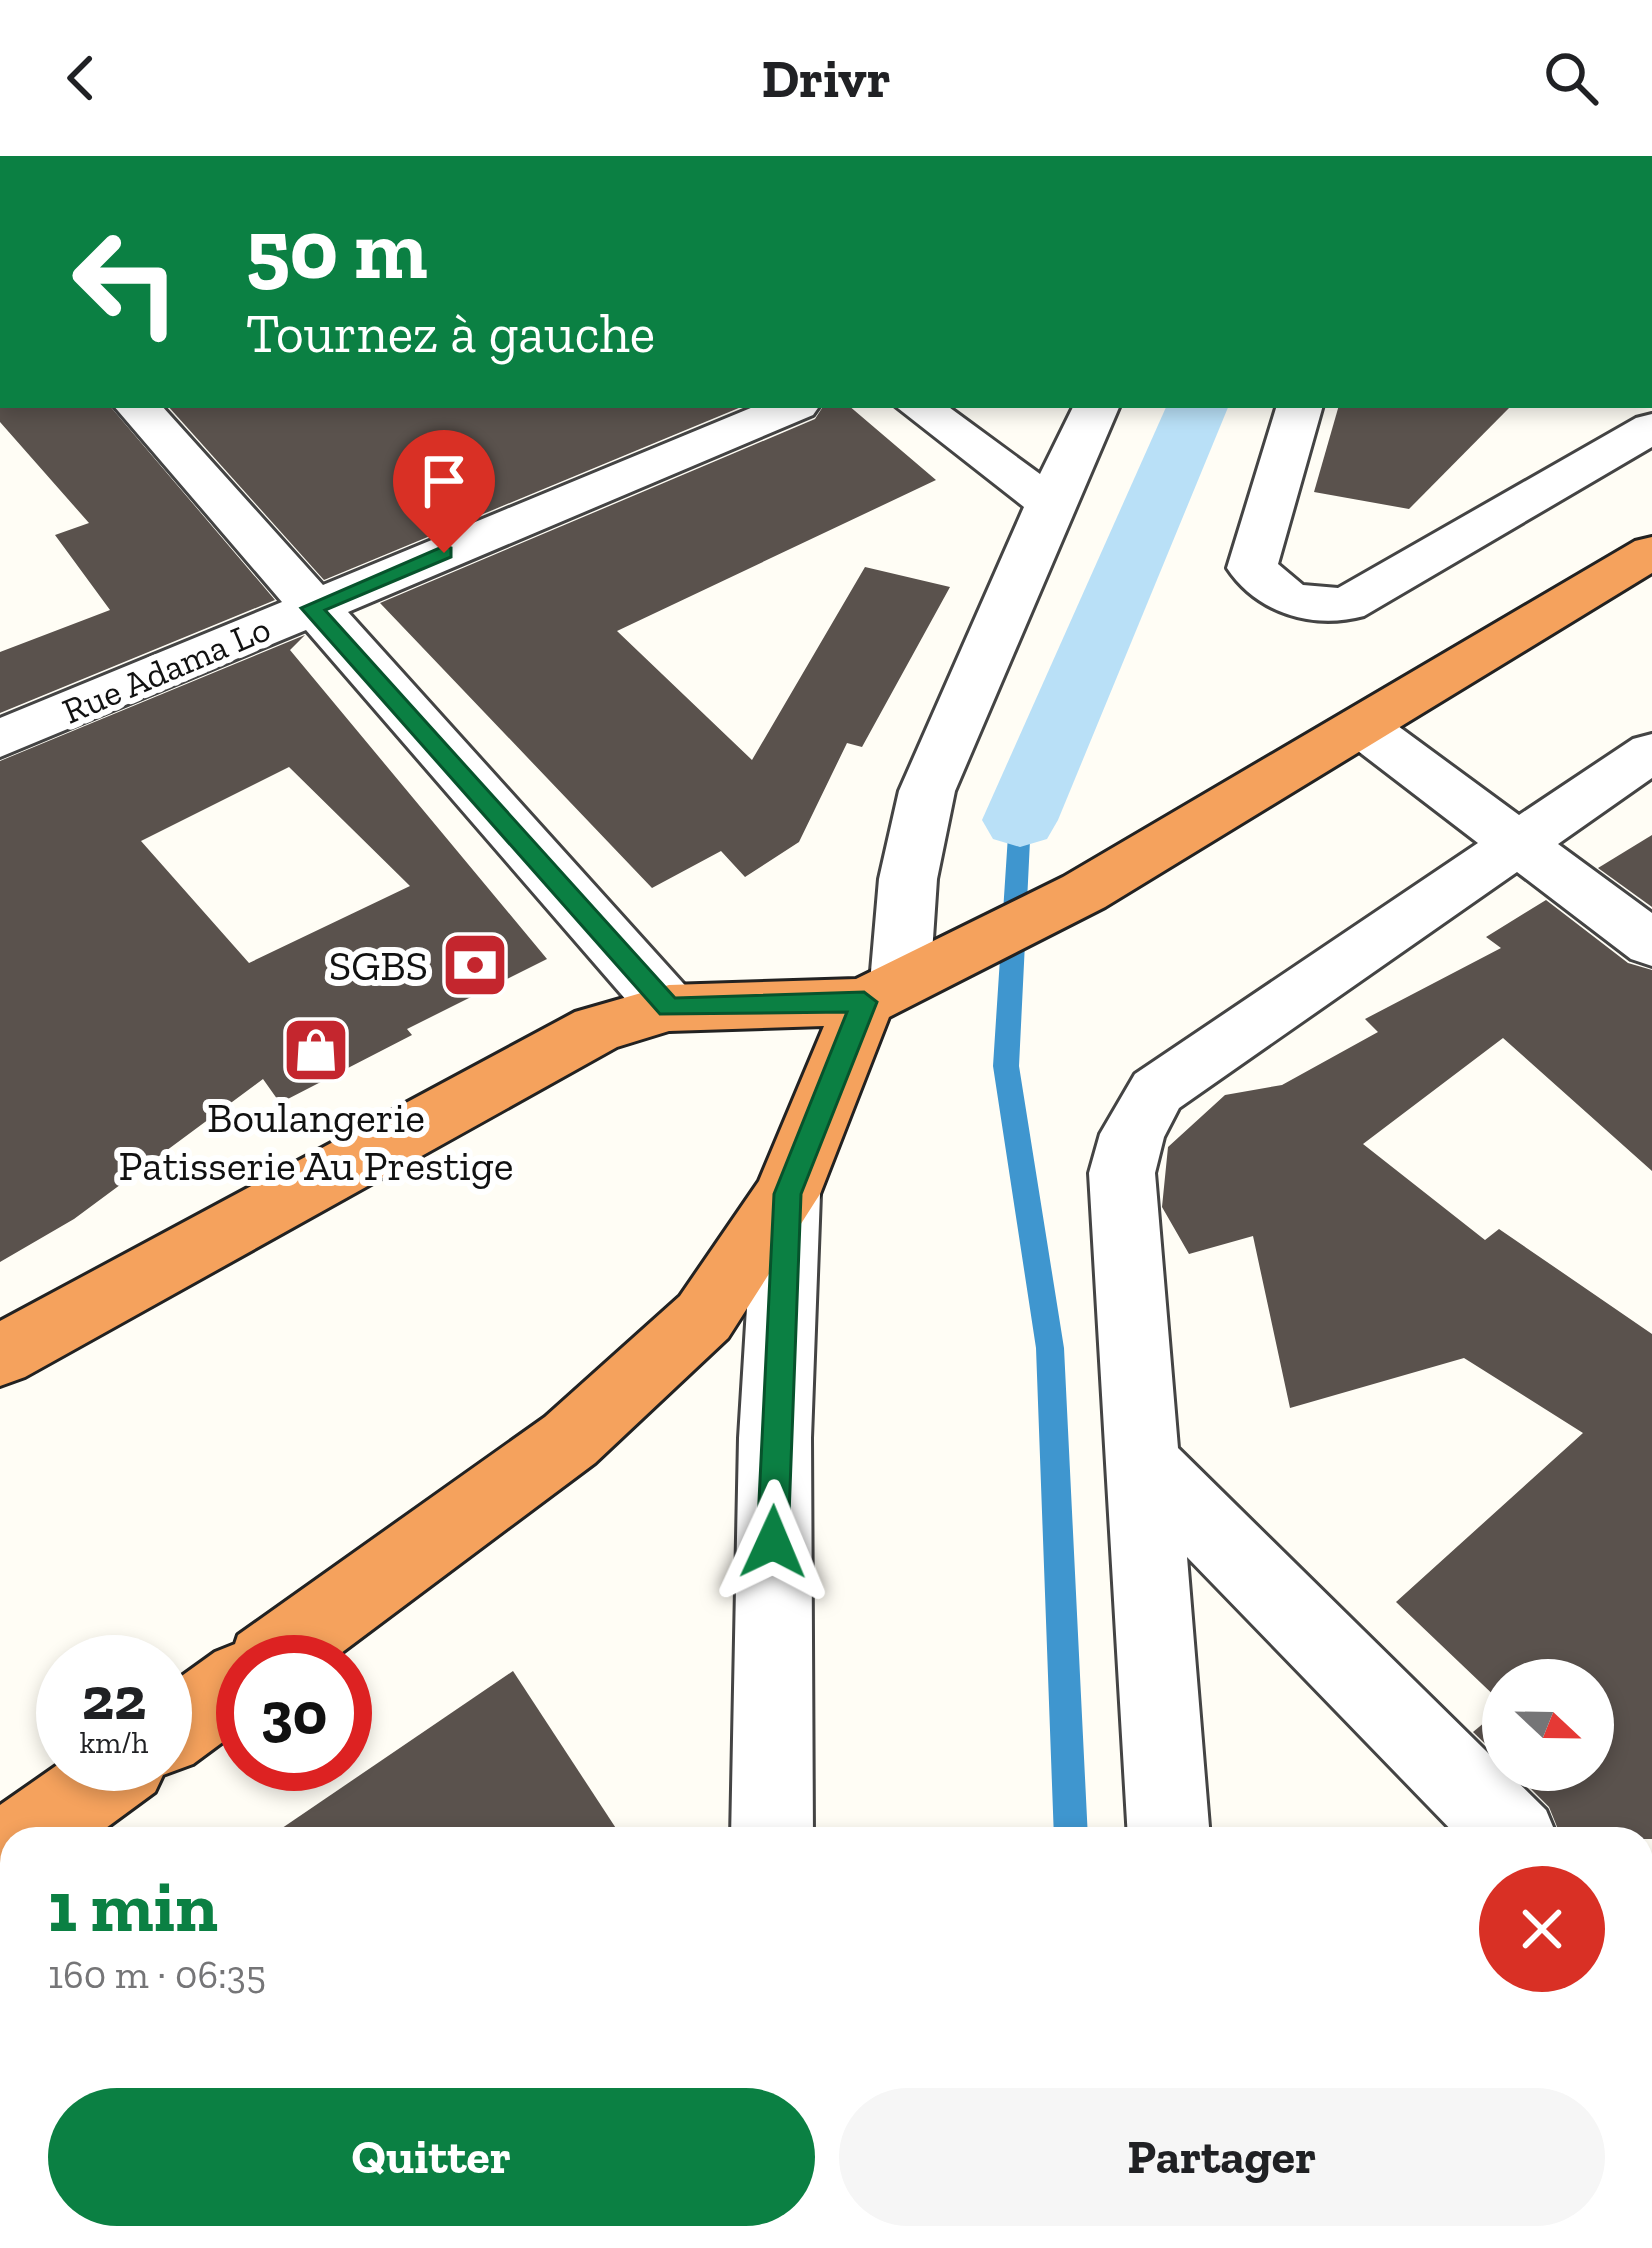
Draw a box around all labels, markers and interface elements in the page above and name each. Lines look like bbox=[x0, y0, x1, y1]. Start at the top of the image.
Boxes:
icon: back bbox=[48, 45, 114, 111]
icon: search bbox=[1538, 45, 1604, 111]
text: Drivr bbox=[761, 46, 891, 111]
text: 50 m bbox=[246, 199, 428, 300]
icon: left bbox=[48, 204, 204, 360]
text: Tournez à gauche bbox=[246, 301, 655, 366]
pin bbox=[393, 430, 495, 553]
icon: arrive bbox=[411, 448, 477, 514]
street label: Rue Adama Lo bbox=[56, 606, 276, 732]
bank icon: SGBS bbox=[440, 930, 510, 1000]
place label: SGBS bbox=[329, 940, 428, 991]
shop icon: Boulangerie Patisserie Au Prestige bbox=[281, 1015, 351, 1085]
place label: Boulangerie Patisserie Au Prestige bbox=[118, 1092, 514, 1191]
position arrow bbox=[710, 1479, 836, 1605]
speed limit sign: 30 bbox=[216, 1635, 372, 1791]
north arrow bbox=[1482, 1659, 1614, 1791]
map controls bbox=[1482, 1659, 1614, 1791]
text: 22 bbox=[82, 1662, 146, 1734]
text: km/h bbox=[80, 1725, 148, 1761]
text: 1 min bbox=[48, 1863, 218, 1949]
button: close bbox=[1479, 1866, 1605, 1992]
text: 160 m · 06:35 bbox=[48, 1951, 266, 1998]
button: Quitter bbox=[48, 2088, 815, 2226]
button: Partager bbox=[839, 2088, 1605, 2226]

